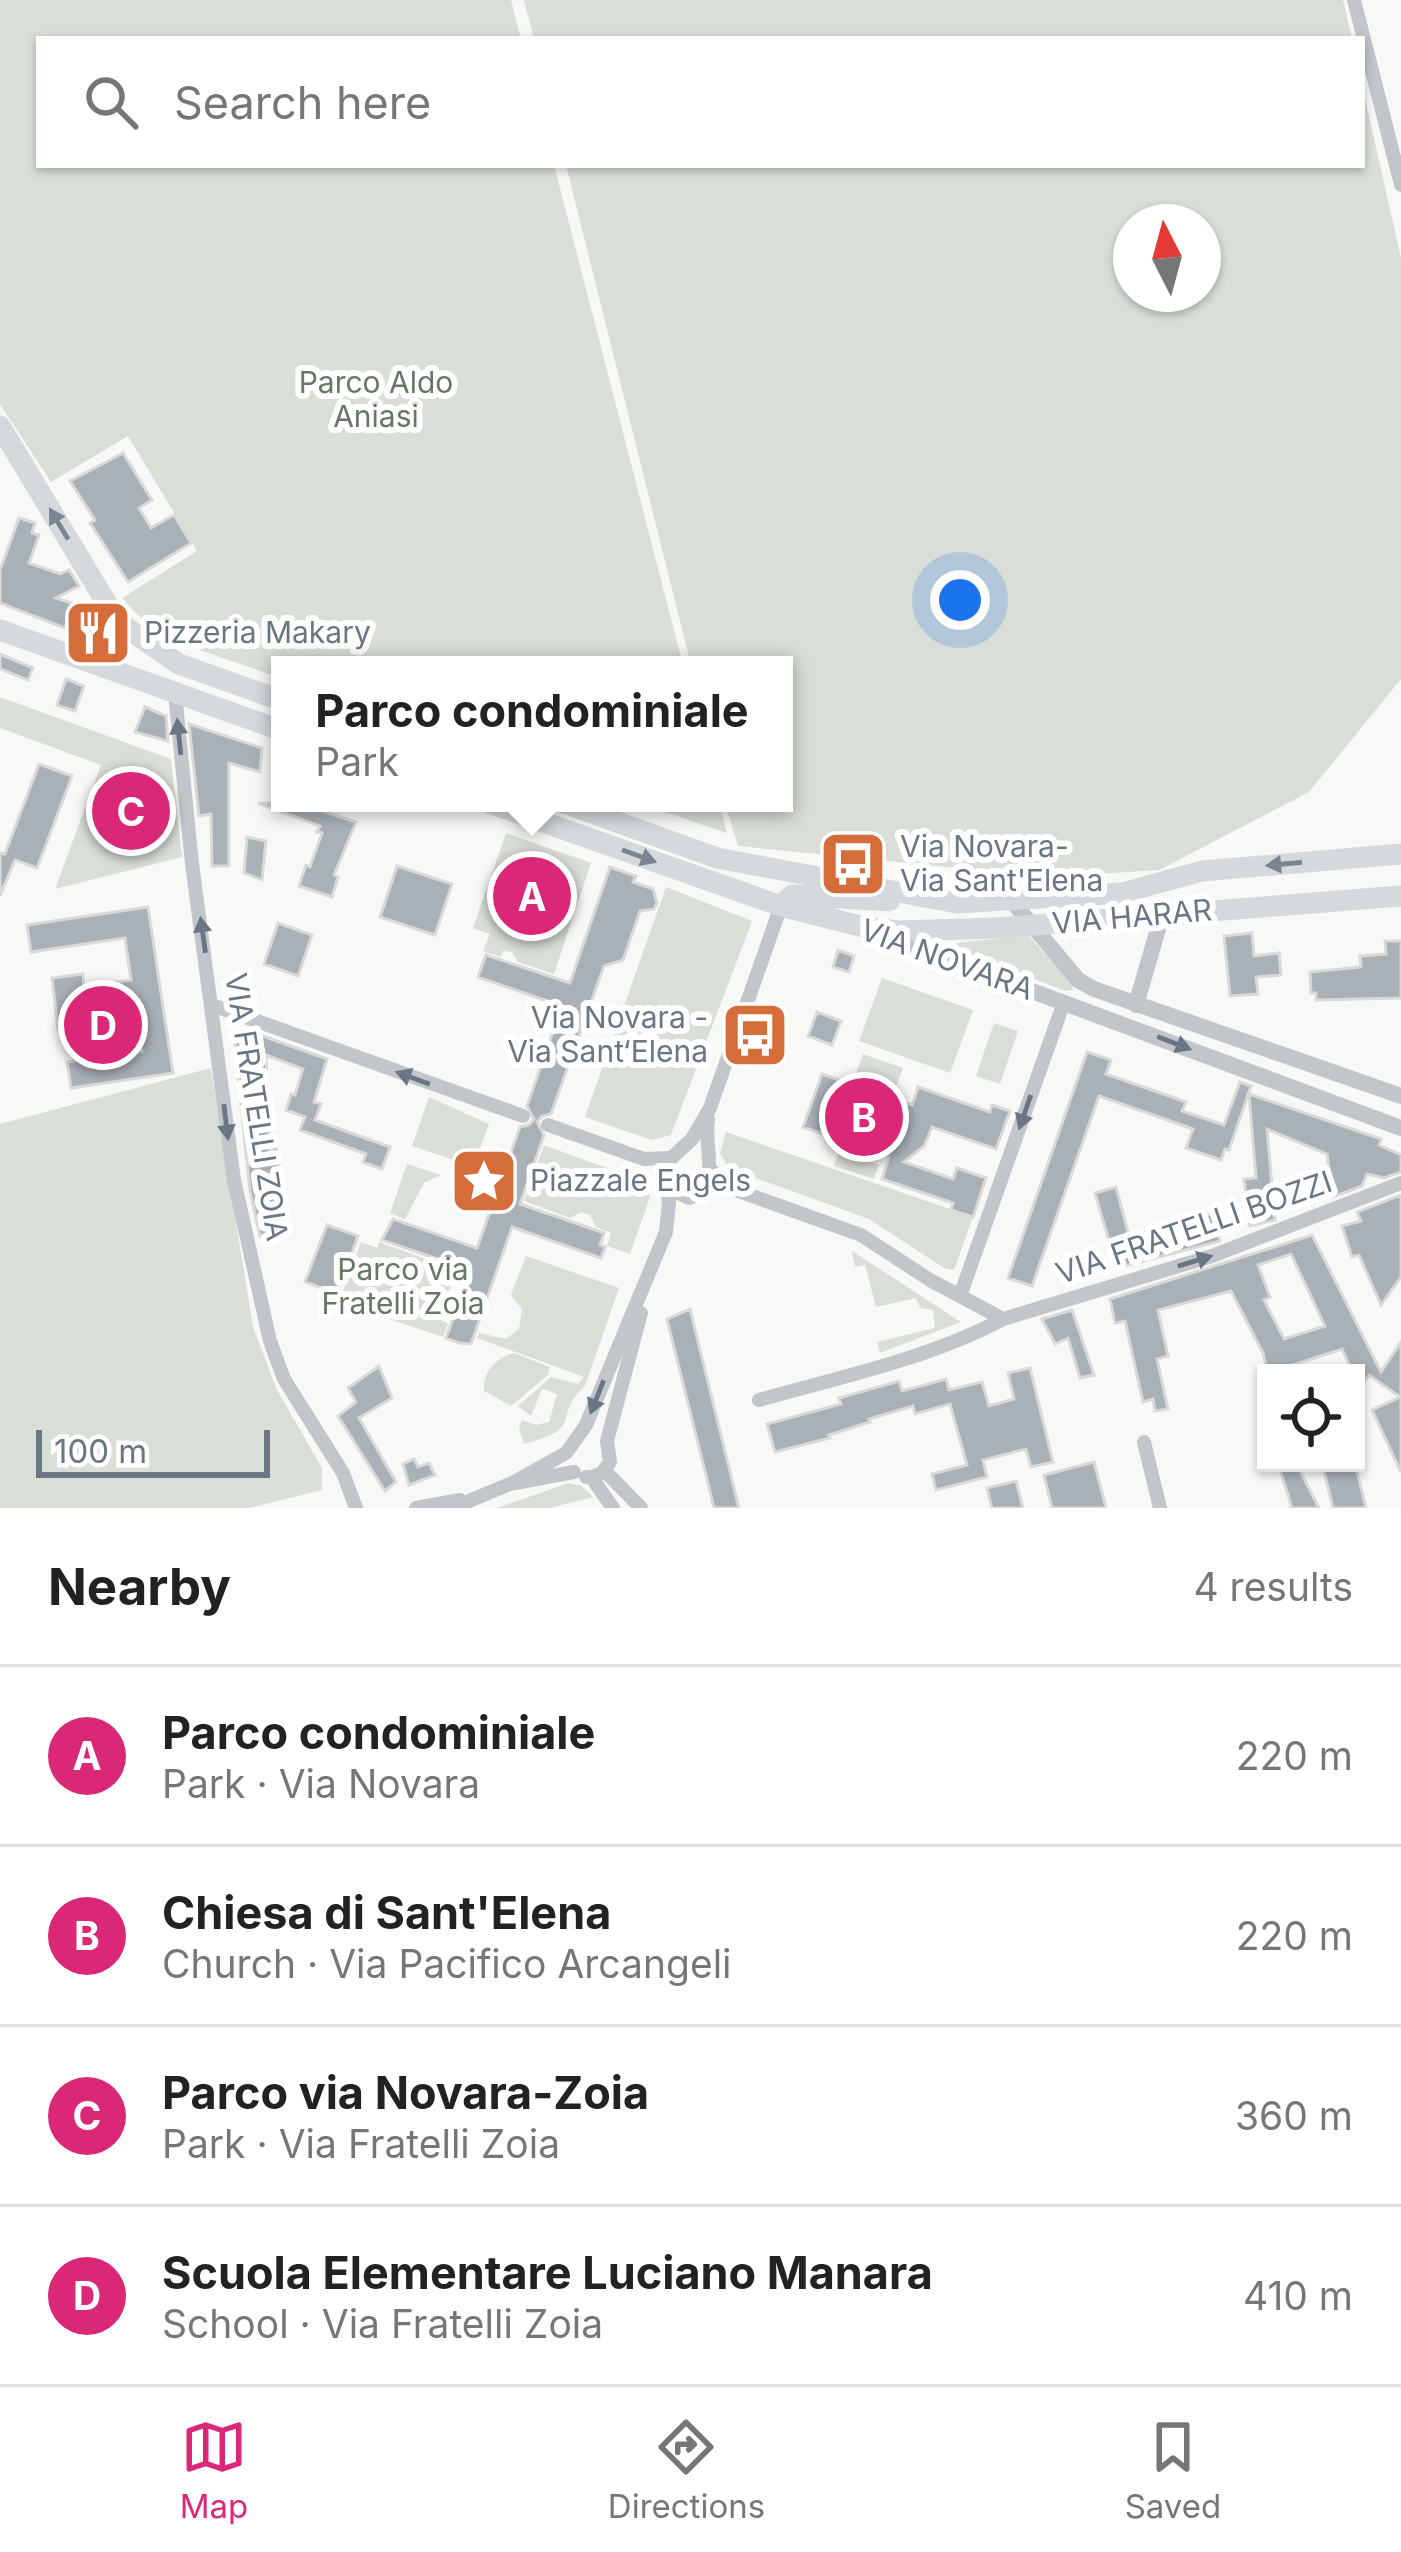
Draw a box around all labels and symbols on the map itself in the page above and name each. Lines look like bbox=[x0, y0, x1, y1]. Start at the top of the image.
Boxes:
north arrow bbox=[1113, 204, 1221, 312]
park label: Parco Aldo Aniasi bbox=[299, 364, 453, 434]
one-way arrow bbox=[49, 507, 70, 541]
your location bbox=[930, 570, 990, 630]
restaurant icon: Pizzeria Makary bbox=[63, 598, 133, 668]
place label: Pizzeria Makary bbox=[144, 614, 371, 650]
one-way arrow bbox=[169, 718, 188, 755]
pin: C bbox=[92, 766, 170, 856]
place label: Via Novara- Via Sant'Elena bbox=[900, 828, 1103, 898]
bus stop icon: Via Novara- Via Sant'Elena bbox=[818, 829, 888, 899]
one-way arrow bbox=[622, 847, 658, 866]
pin: A bbox=[493, 851, 571, 941]
one-way arrow bbox=[1265, 855, 1303, 874]
street label: VIA HARAR bbox=[1051, 891, 1213, 941]
street label: VIA NOVARA bbox=[856, 911, 1039, 1007]
one-way arrow bbox=[193, 915, 212, 953]
street label: VIA FRATELLI ZOIA bbox=[218, 970, 296, 1243]
pin: D bbox=[64, 980, 142, 1070]
place label: Via Novara - Via Sant‘Elena bbox=[507, 999, 708, 1069]
bus stop icon: Via Novara - Via Sant‘Elena bbox=[720, 1000, 790, 1070]
one-way arrow bbox=[1156, 1034, 1192, 1053]
one-way arrow bbox=[394, 1068, 430, 1086]
pin: B bbox=[825, 1072, 903, 1162]
one-way arrow bbox=[1015, 1094, 1033, 1130]
one-way arrow bbox=[217, 1103, 236, 1141]
place icon: Piazzale Engels bbox=[449, 1146, 519, 1216]
place label: Piazzale Engels bbox=[530, 1162, 751, 1198]
street label: VIA FRATELLI BOZZI bbox=[1051, 1163, 1336, 1291]
park label: Parco via Fratelli Zoia bbox=[321, 1251, 485, 1321]
one-way arrow bbox=[1177, 1251, 1214, 1269]
one-way arrow bbox=[587, 1380, 606, 1416]
scale bar bbox=[36, 1424, 270, 1477]

